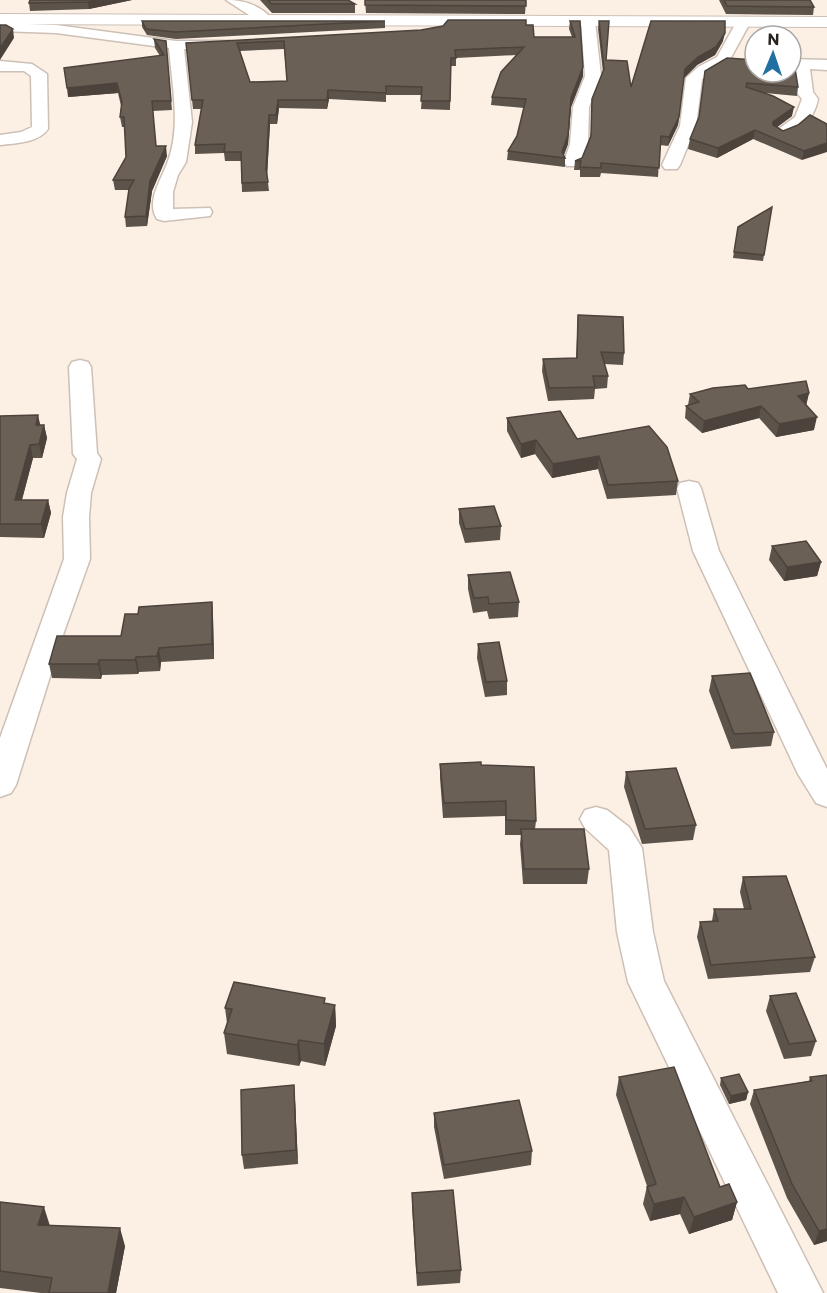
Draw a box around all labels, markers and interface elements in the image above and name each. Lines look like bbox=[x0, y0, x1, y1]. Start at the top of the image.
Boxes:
north arrow bbox=[743, 24, 803, 84]
text: N bbox=[767, 29, 780, 48]

